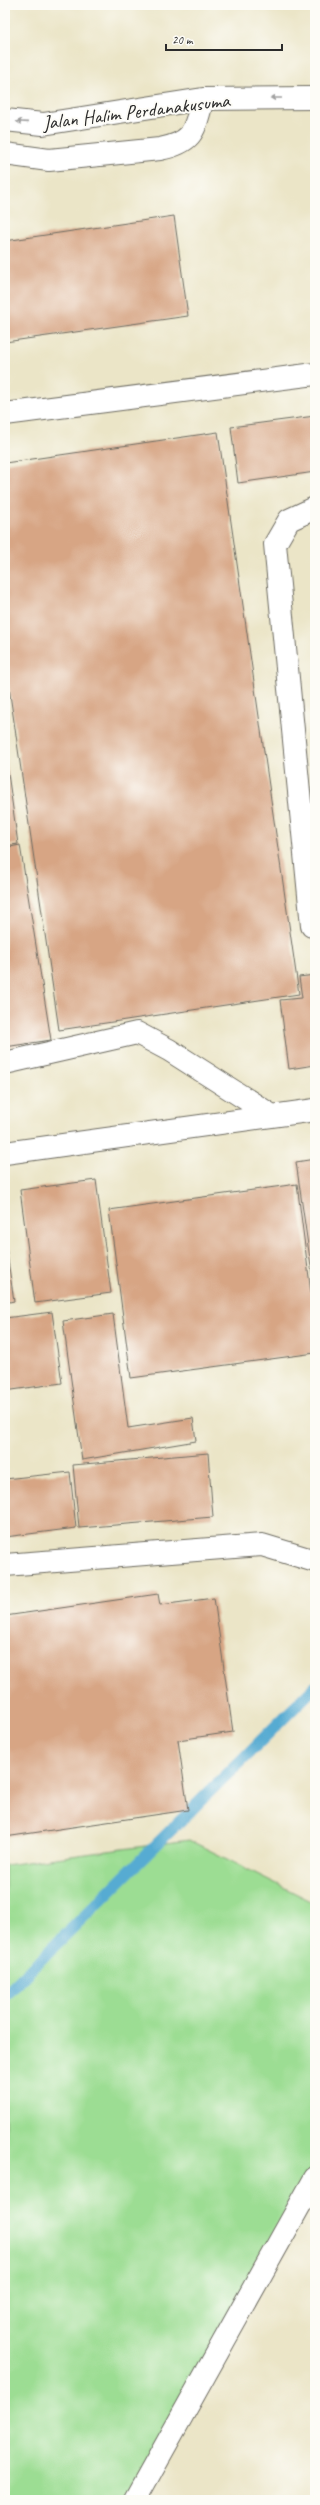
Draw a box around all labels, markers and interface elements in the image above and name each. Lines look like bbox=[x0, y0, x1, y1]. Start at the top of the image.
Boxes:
scale bar bbox=[166, 26, 282, 52]
text: 20 m bbox=[172, 32, 194, 48]
street label: Jalan Halim Perdanakusuma bbox=[40, 87, 232, 135]
one-way arrow bbox=[269, 95, 282, 101]
one-way arrow bbox=[16, 119, 28, 126]

